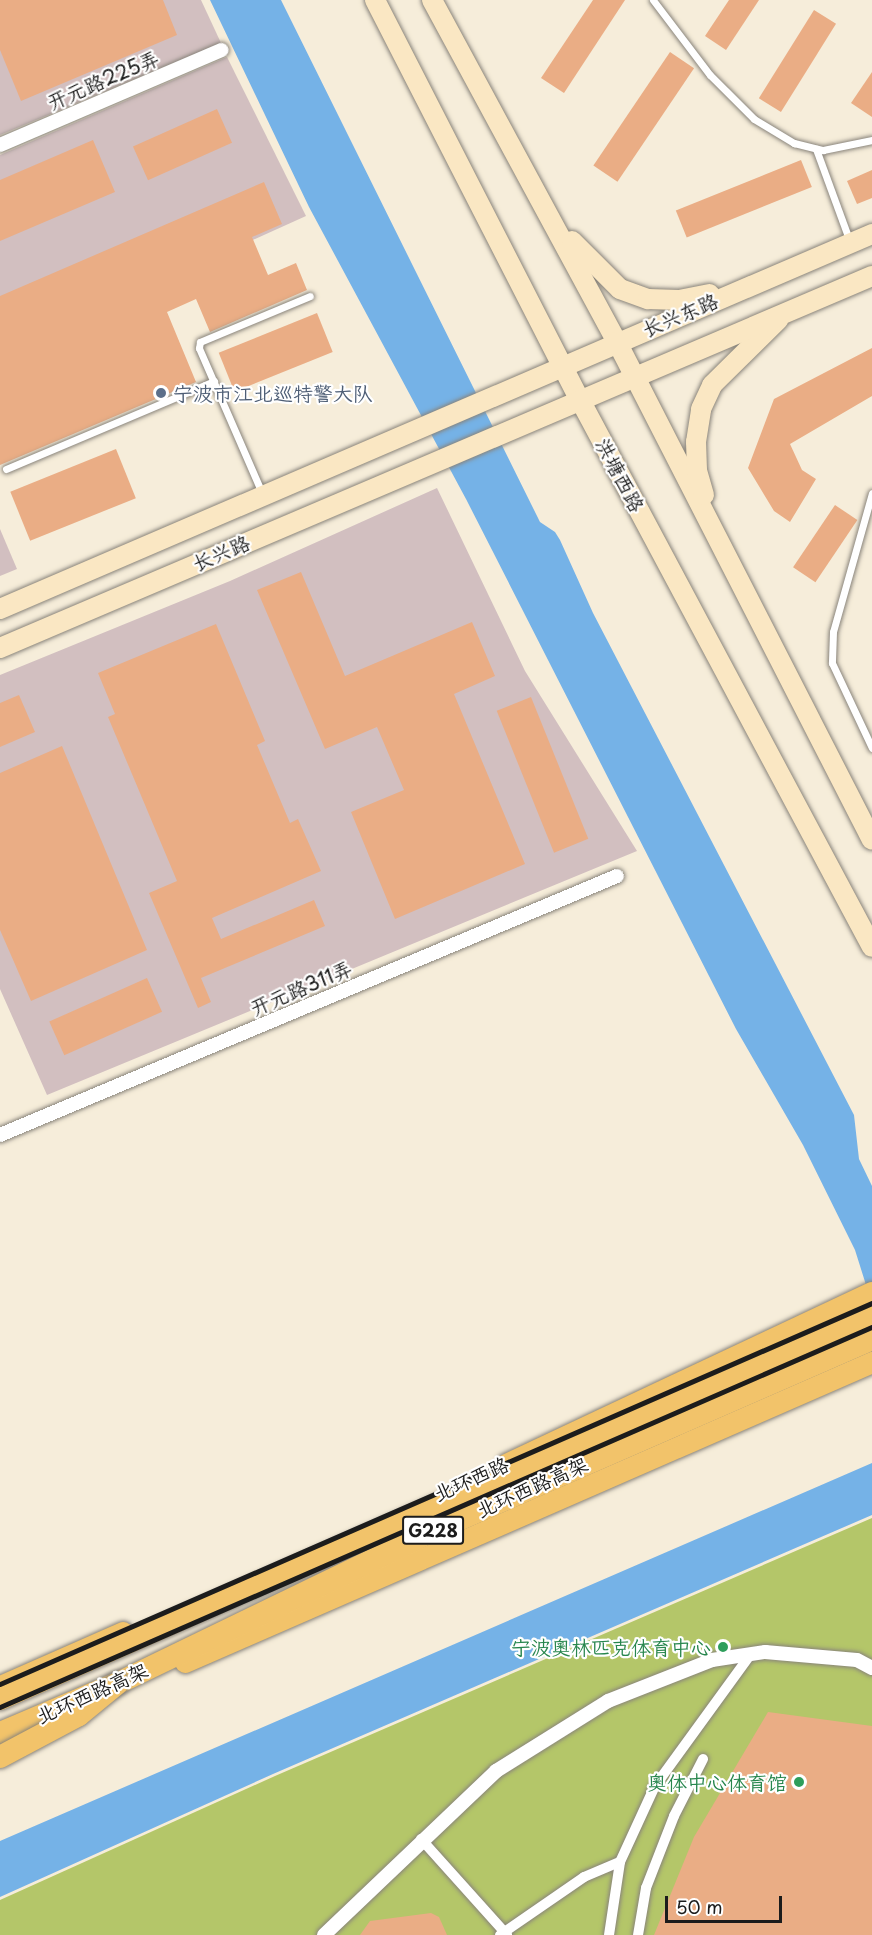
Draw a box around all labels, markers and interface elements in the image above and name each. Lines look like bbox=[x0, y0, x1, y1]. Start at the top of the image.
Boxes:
street label: 开元路225弄 bbox=[43, 46, 163, 114]
street label: 长兴东路 bbox=[638, 288, 722, 342]
place label: 宁波市江北巡特警大队 bbox=[173, 381, 373, 405]
marker: 宁波市江北巡特警大队 bbox=[154, 386, 168, 400]
street label: 洪塘西路 bbox=[591, 434, 649, 516]
street label: 长兴路 bbox=[189, 530, 253, 576]
street label: 开元路311弄 bbox=[246, 956, 356, 1020]
street label: 北环西路 bbox=[430, 1452, 512, 1506]
street label: 北环西路高架 bbox=[472, 1452, 592, 1522]
road number: G228 bbox=[402, 1515, 464, 1545]
place label: 宁波奥林匹克体育中心 bbox=[511, 1635, 711, 1659]
marker: 宁波奥林匹克体育中心 bbox=[716, 1640, 730, 1654]
street label: 北环西路高架 bbox=[32, 1658, 152, 1728]
place label: 奥体中心体育馆 bbox=[647, 1770, 787, 1794]
marker: 奥体中心体育馆 bbox=[792, 1775, 806, 1789]
scale bar bbox=[668, 1884, 785, 1922]
text: 50 m bbox=[676, 1893, 723, 1920]

